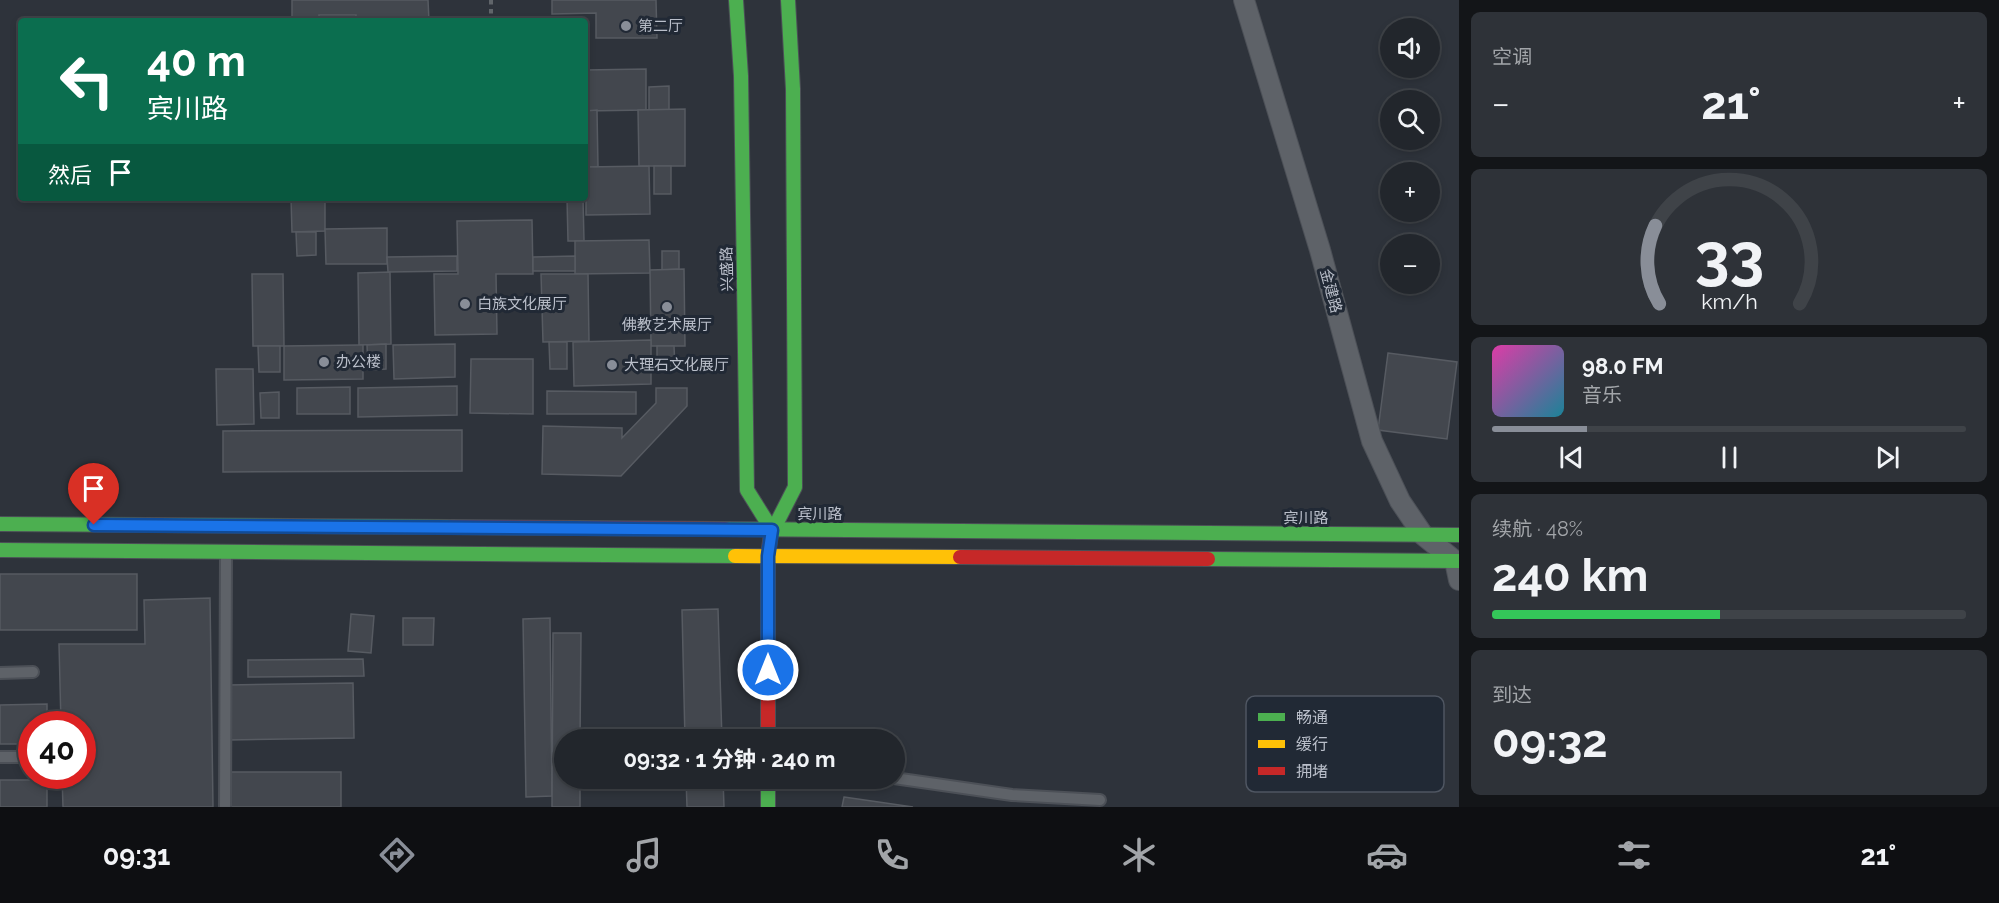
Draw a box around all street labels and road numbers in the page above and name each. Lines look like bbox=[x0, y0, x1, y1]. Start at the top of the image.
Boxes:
street label: 兴盛路 bbox=[718, 246, 736, 292]
street label: 金建路 bbox=[1316, 267, 1346, 315]
street label: 宾川路 bbox=[797, 505, 843, 523]
street label: 宾川路 bbox=[1283, 509, 1329, 527]

